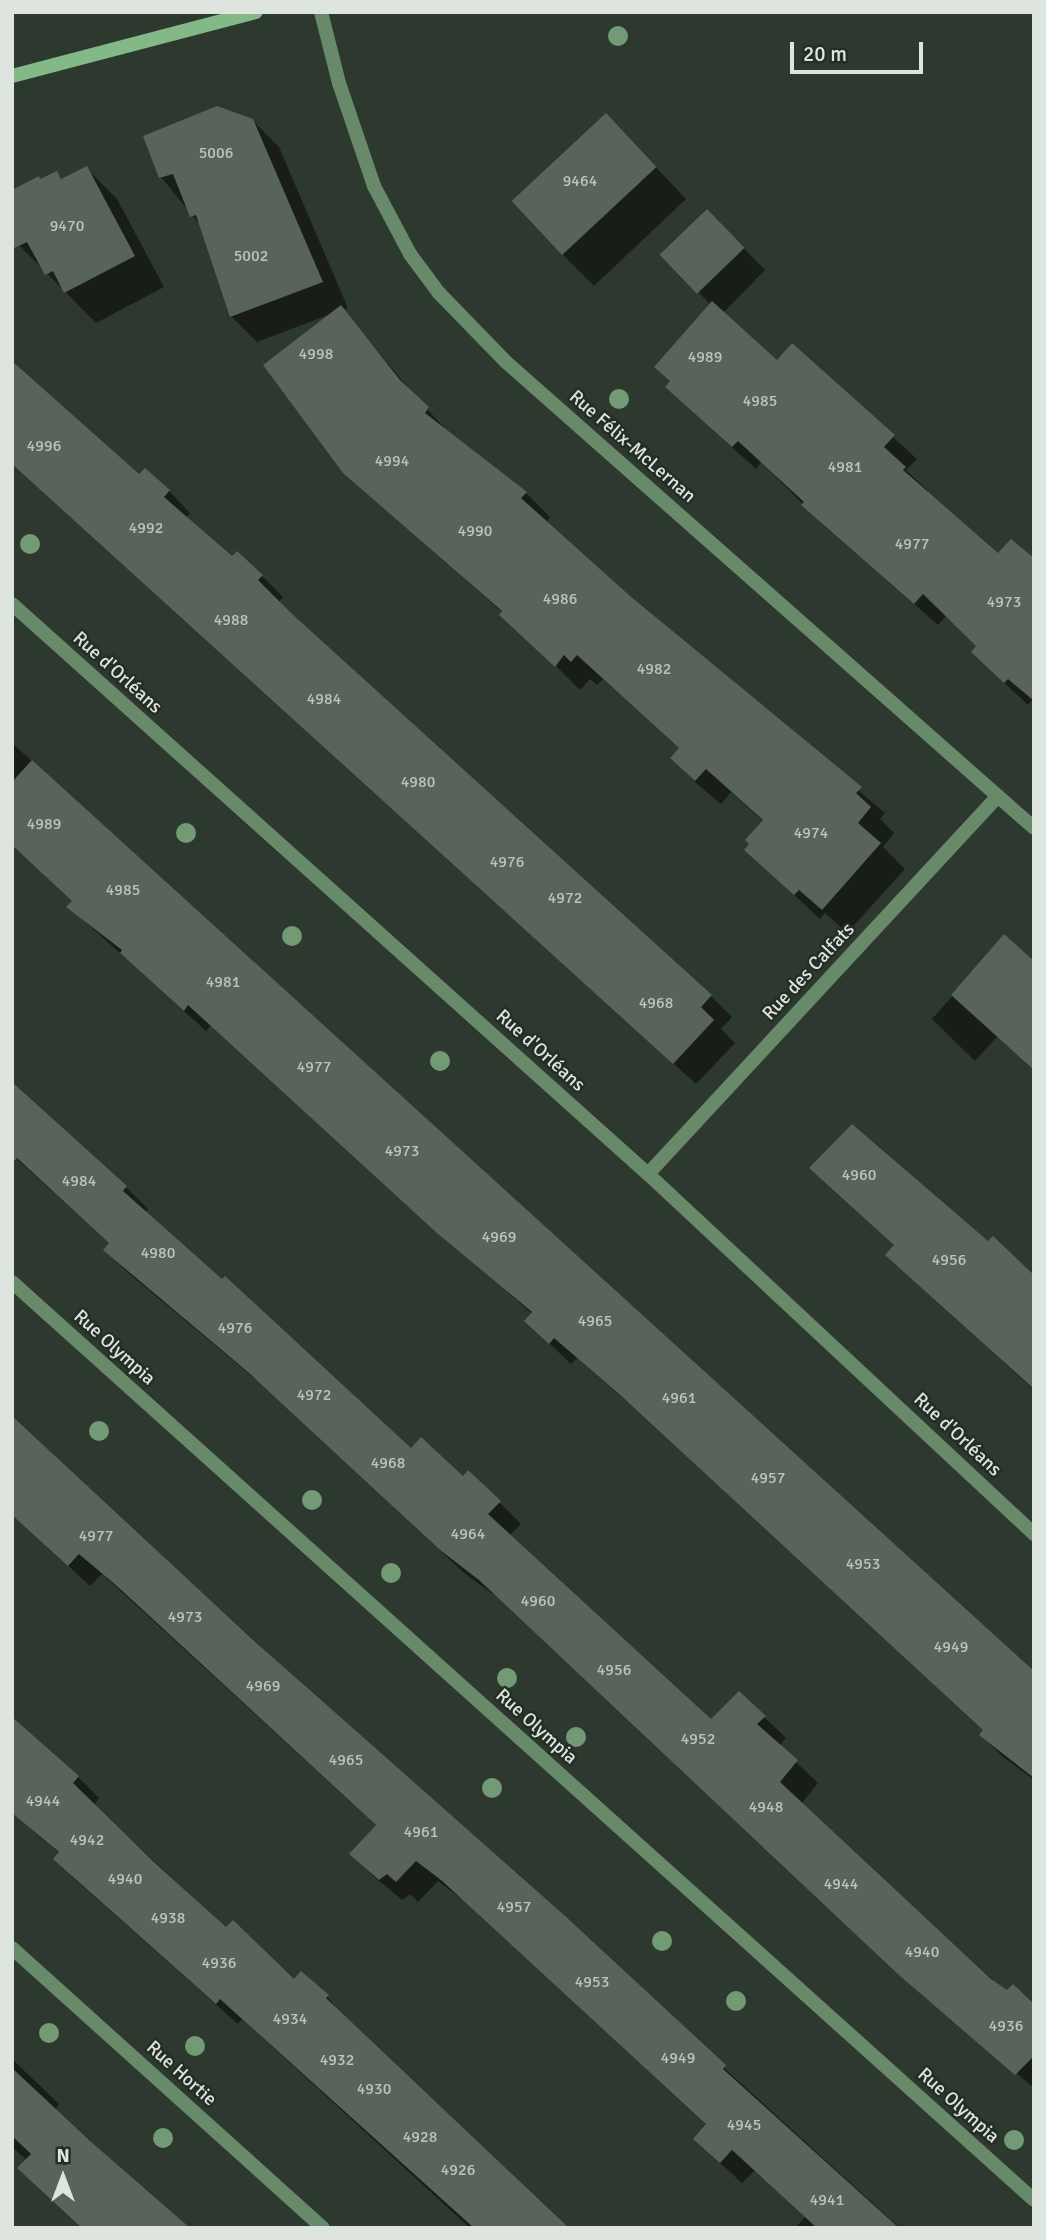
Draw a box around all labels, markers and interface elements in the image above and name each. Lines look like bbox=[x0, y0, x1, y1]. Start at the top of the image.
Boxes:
scale bar bbox=[794, 28, 927, 72]
text: 20 m bbox=[803, 41, 847, 67]
house number: 5006 bbox=[199, 143, 233, 163]
house number: 9464 bbox=[563, 171, 597, 191]
house number: 9470 bbox=[50, 216, 84, 236]
house number: 5002 bbox=[234, 246, 268, 266]
house number: 4998 bbox=[299, 344, 333, 364]
house number: 4989 bbox=[688, 347, 722, 367]
street label: Rue Félix-McLernan bbox=[564, 386, 700, 508]
house number: 4985 bbox=[743, 391, 777, 411]
house number: 4996 bbox=[27, 436, 61, 456]
house number: 4994 bbox=[375, 451, 409, 471]
house number: 4981 bbox=[828, 457, 862, 477]
house number: 4992 bbox=[129, 518, 163, 538]
house number: 4990 bbox=[458, 521, 492, 541]
house number: 4977 bbox=[895, 534, 929, 554]
house number: 4986 bbox=[543, 589, 577, 609]
house number: 4973 bbox=[987, 592, 1021, 612]
house number: 4988 bbox=[214, 610, 248, 630]
street label: Rue d'Orléans bbox=[68, 627, 166, 719]
house number: 4982 bbox=[637, 659, 671, 679]
house number: 4984 bbox=[307, 689, 341, 709]
house number: 4980 bbox=[401, 772, 435, 792]
house number: 4989 bbox=[27, 814, 61, 834]
house number: 4974 bbox=[794, 823, 828, 843]
house number: 4976 bbox=[490, 852, 524, 872]
house number: 4985 bbox=[106, 880, 140, 900]
house number: 4972 bbox=[548, 888, 582, 908]
street label: Rue des Calfats bbox=[758, 919, 860, 1025]
house number: 4981 bbox=[206, 972, 240, 992]
house number: 4968 bbox=[639, 993, 673, 1013]
street label: Rue d'Orléans bbox=[491, 1005, 589, 1097]
house number: 4977 bbox=[297, 1057, 331, 1077]
house number: 4973 bbox=[385, 1141, 419, 1161]
house number: 4960 bbox=[842, 1165, 876, 1185]
house number: 4984 bbox=[62, 1171, 96, 1191]
house number: 4969 bbox=[482, 1227, 516, 1247]
house number: 4980 bbox=[141, 1243, 175, 1263]
house number: 4956 bbox=[932, 1250, 966, 1270]
street label: Rue Olympia bbox=[69, 1305, 159, 1391]
house number: 4965 bbox=[578, 1311, 612, 1331]
house number: 4976 bbox=[218, 1318, 252, 1338]
house number: 4972 bbox=[297, 1385, 331, 1405]
house number: 4961 bbox=[662, 1388, 696, 1408]
street label: Rue d'Orléans bbox=[908, 1389, 1006, 1481]
house number: 4968 bbox=[371, 1453, 405, 1473]
house number: 4957 bbox=[751, 1468, 785, 1488]
house number: 4964 bbox=[451, 1524, 485, 1544]
house number: 4977 bbox=[79, 1526, 113, 1546]
house number: 4953 bbox=[846, 1554, 880, 1574]
house number: 4960 bbox=[521, 1591, 555, 1611]
house number: 4973 bbox=[168, 1607, 202, 1627]
house number: 4949 bbox=[934, 1637, 968, 1657]
house number: 4956 bbox=[597, 1660, 631, 1680]
house number: 4969 bbox=[246, 1676, 280, 1696]
street label: Rue Olympia bbox=[491, 1684, 581, 1770]
house number: 4952 bbox=[681, 1729, 715, 1749]
house number: 4965 bbox=[329, 1750, 363, 1770]
house number: 4944 bbox=[26, 1791, 60, 1811]
house number: 4948 bbox=[749, 1797, 783, 1817]
house number: 4961 bbox=[404, 1822, 438, 1842]
house number: 4942 bbox=[70, 1830, 104, 1850]
house number: 4940 bbox=[108, 1869, 142, 1889]
house number: 4944 bbox=[824, 1874, 858, 1894]
house number: 4957 bbox=[497, 1897, 531, 1917]
house number: 4938 bbox=[151, 1908, 185, 1928]
house number: 4940 bbox=[905, 1942, 939, 1962]
house number: 4936 bbox=[202, 1953, 236, 1973]
house number: 4953 bbox=[575, 1972, 609, 1992]
house number: 4934 bbox=[273, 2009, 307, 2029]
house number: 4936 bbox=[989, 2016, 1023, 2036]
street label: Rue Hortie bbox=[141, 2037, 221, 2111]
house number: 4949 bbox=[661, 2048, 695, 2068]
house number: 4932 bbox=[320, 2050, 354, 2070]
street label: Rue Olympia bbox=[913, 2063, 1003, 2149]
house number: 4930 bbox=[357, 2079, 391, 2099]
house number: 4945 bbox=[727, 2115, 761, 2135]
house number: 4928 bbox=[403, 2127, 437, 2147]
north arrow bbox=[28, 2142, 98, 2212]
text: N bbox=[56, 2144, 70, 2168]
house number: 4926 bbox=[441, 2160, 475, 2180]
house number: 4941 bbox=[810, 2190, 844, 2210]

